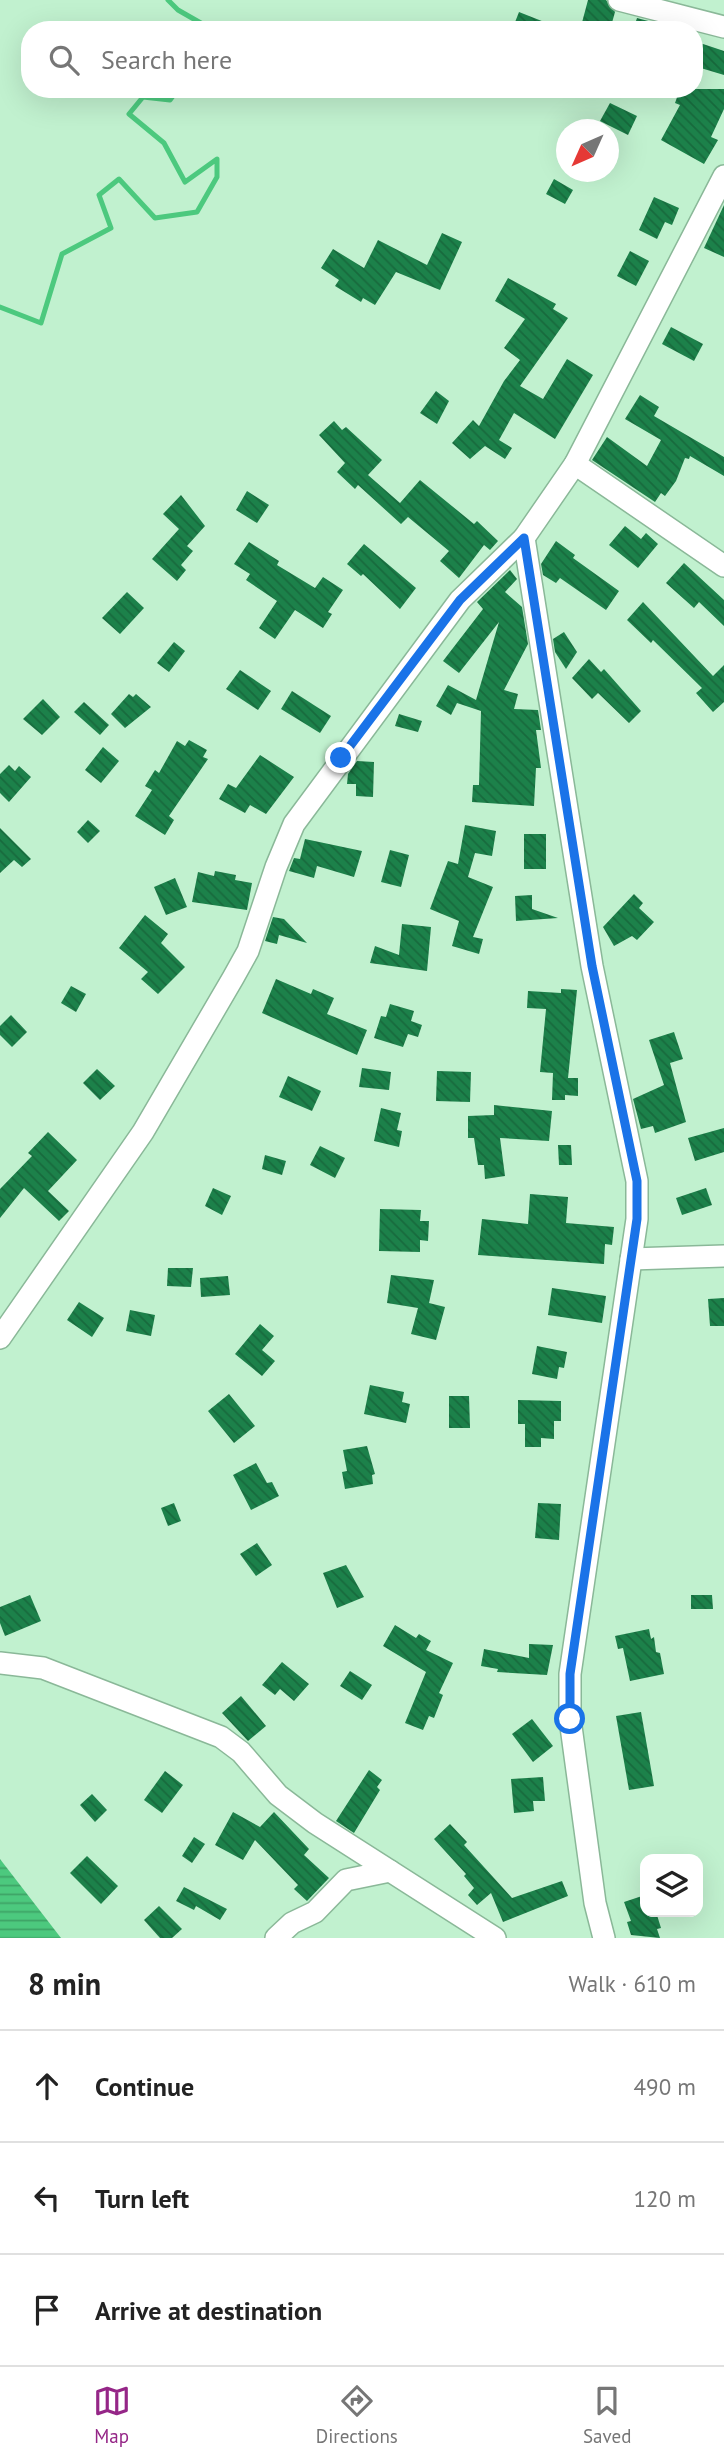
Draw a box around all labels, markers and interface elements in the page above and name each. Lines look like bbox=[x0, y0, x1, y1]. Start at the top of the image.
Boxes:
search box bbox=[21, 21, 703, 98]
icon: search bbox=[45, 41, 83, 79]
text: Search here bbox=[101, 43, 232, 76]
north arrow bbox=[556, 119, 619, 182]
route end bbox=[325, 742, 356, 773]
route start bbox=[554, 1703, 585, 1734]
map controls bbox=[640, 1854, 703, 1917]
button: layers bbox=[640, 1854, 703, 1917]
text: 8 min bbox=[28, 1964, 101, 2003]
text: Walk · 610 m bbox=[569, 1969, 696, 1998]
icon: ahead bbox=[28, 2067, 66, 2105]
text: Continue bbox=[95, 2070, 194, 2103]
text: 490 m bbox=[634, 2072, 696, 2101]
icon: left bbox=[28, 2179, 66, 2217]
text: Turn left bbox=[95, 2182, 189, 2215]
text: 120 m bbox=[634, 2184, 696, 2213]
icon: arrive bbox=[28, 2291, 66, 2329]
text: Arrive at destination bbox=[95, 2294, 322, 2327]
tab: Map bbox=[93, 2382, 131, 2448]
tab: Directions bbox=[316, 2382, 398, 2448]
tab: Saved bbox=[583, 2382, 631, 2448]

